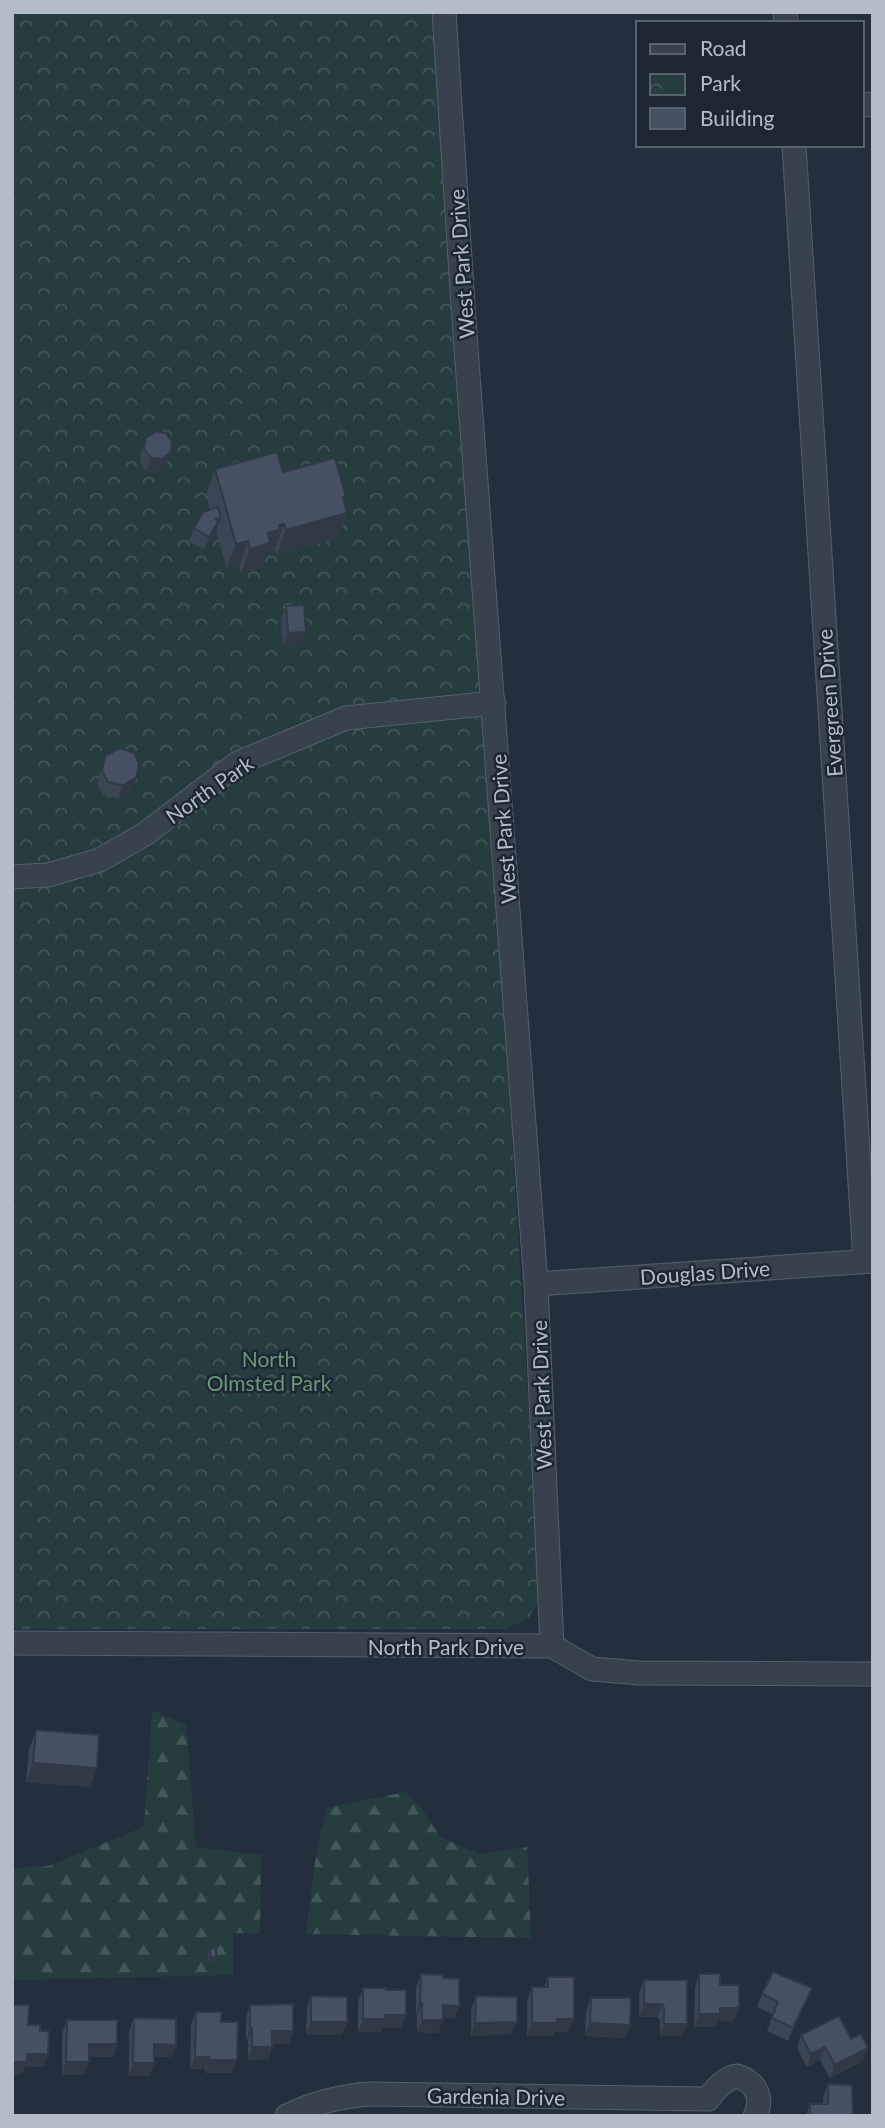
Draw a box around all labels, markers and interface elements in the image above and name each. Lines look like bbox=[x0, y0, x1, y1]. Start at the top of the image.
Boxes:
legend bbox=[636, 21, 864, 147]
text: Road bbox=[700, 35, 747, 60]
text: Park bbox=[700, 70, 741, 95]
text: Building bbox=[700, 105, 775, 130]
street label: West Park Drive bbox=[443, 188, 479, 340]
street label: Evergreen Drive bbox=[811, 628, 847, 778]
street label: North Park bbox=[161, 750, 258, 828]
street label: West Park Drive bbox=[485, 753, 521, 905]
street label: Douglas Drive bbox=[639, 1255, 771, 1289]
street label: West Park Drive bbox=[526, 1320, 556, 1470]
park label: North Olmsted Park bbox=[207, 1346, 332, 1395]
street label: North Park Drive bbox=[368, 1634, 524, 1659]
street label: Gardenia Drive bbox=[427, 2082, 565, 2110]

